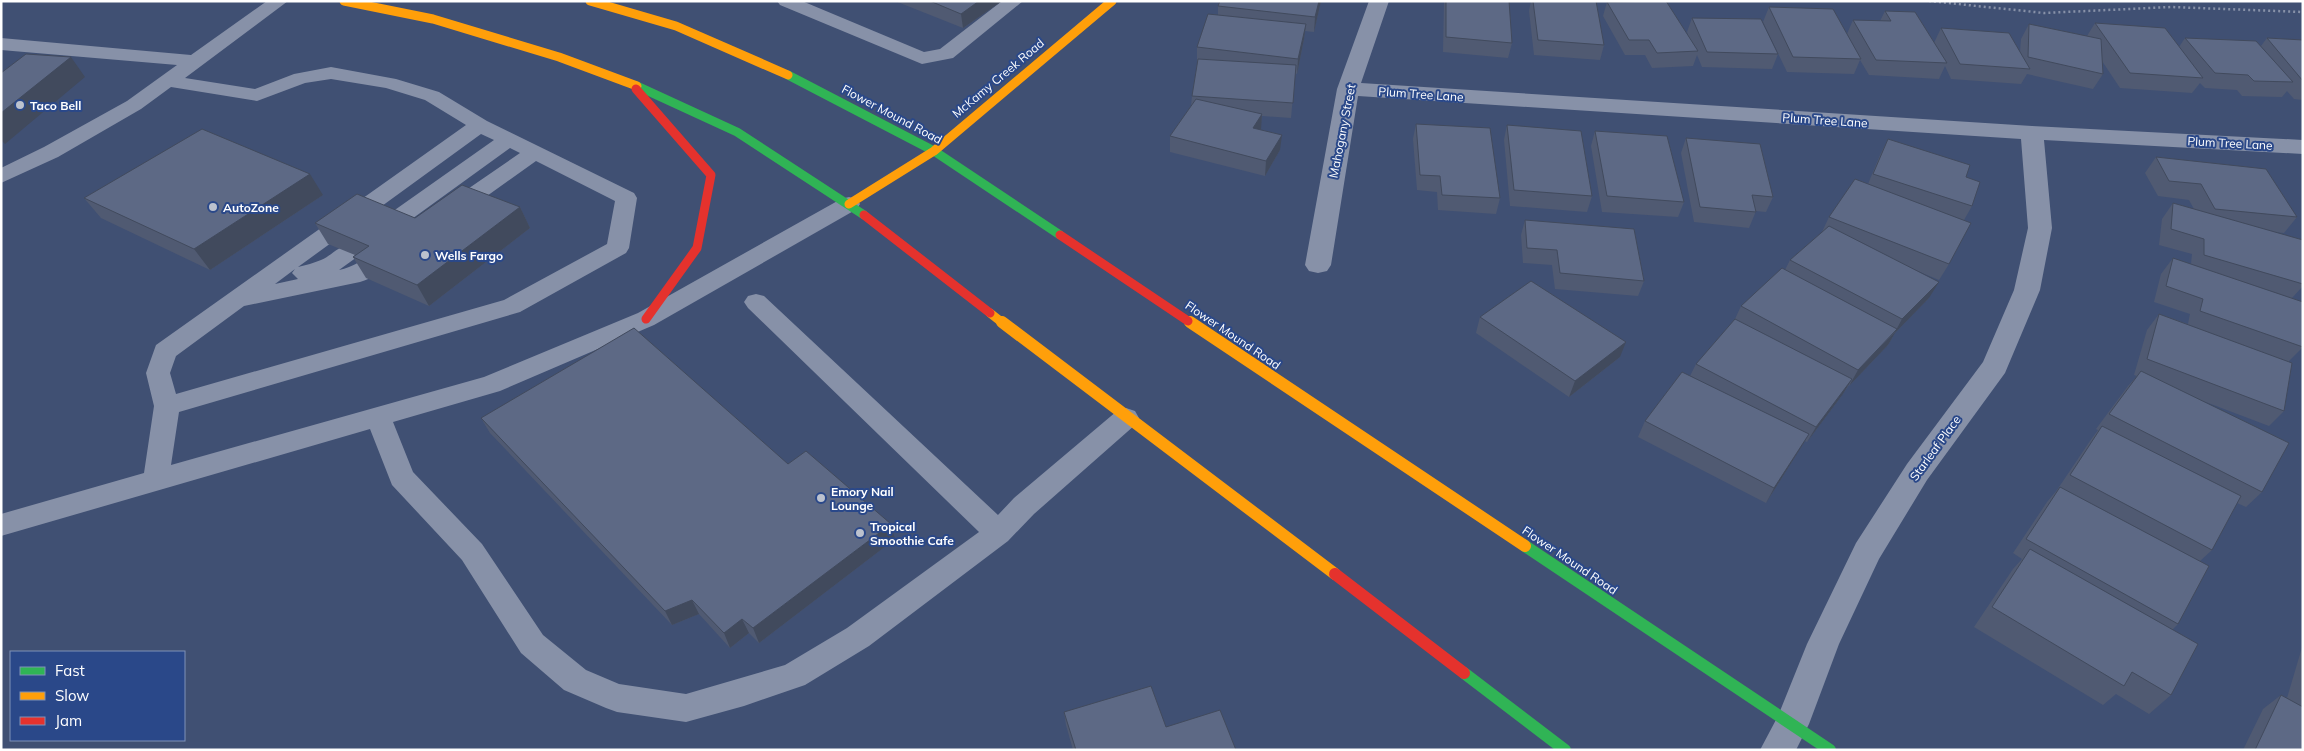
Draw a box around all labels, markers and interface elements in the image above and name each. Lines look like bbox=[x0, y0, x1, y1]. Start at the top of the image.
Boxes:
street label: McKamy Creek Road bbox=[949, 35, 1047, 121]
street label: Flower Mound Road bbox=[839, 81, 945, 147]
street label: Mahogany Street bbox=[1326, 83, 1358, 179]
street label: Plum Tree Lane bbox=[1378, 84, 1464, 104]
place label: Taco Bell bbox=[30, 98, 81, 113]
marker: Taco Bell bbox=[14, 99, 26, 111]
street label: Plum Tree Lane bbox=[1782, 110, 1868, 130]
street label: Plum Tree Lane bbox=[2187, 133, 2273, 153]
place label: AutoZone bbox=[223, 200, 279, 215]
marker: AutoZone bbox=[207, 201, 219, 213]
place label: Wells Fargo bbox=[435, 248, 503, 263]
marker: Wells Fargo bbox=[419, 249, 431, 261]
street label: Flower Mound Road bbox=[1183, 298, 1283, 372]
street label: Starleaf Place bbox=[1906, 412, 1964, 484]
place label: Emory Nail Lounge bbox=[831, 484, 894, 513]
marker: Emory Nail Lounge bbox=[815, 492, 827, 504]
place label: Tropical Smoothie Cafe bbox=[870, 519, 954, 548]
street label: Flower Mound Road bbox=[1520, 523, 1620, 597]
marker: Tropical Smoothie Cafe bbox=[854, 527, 866, 539]
legend bbox=[10, 651, 185, 741]
text: Fast bbox=[55, 661, 85, 680]
text: Slow bbox=[55, 686, 89, 705]
text: Jam bbox=[55, 711, 82, 730]

